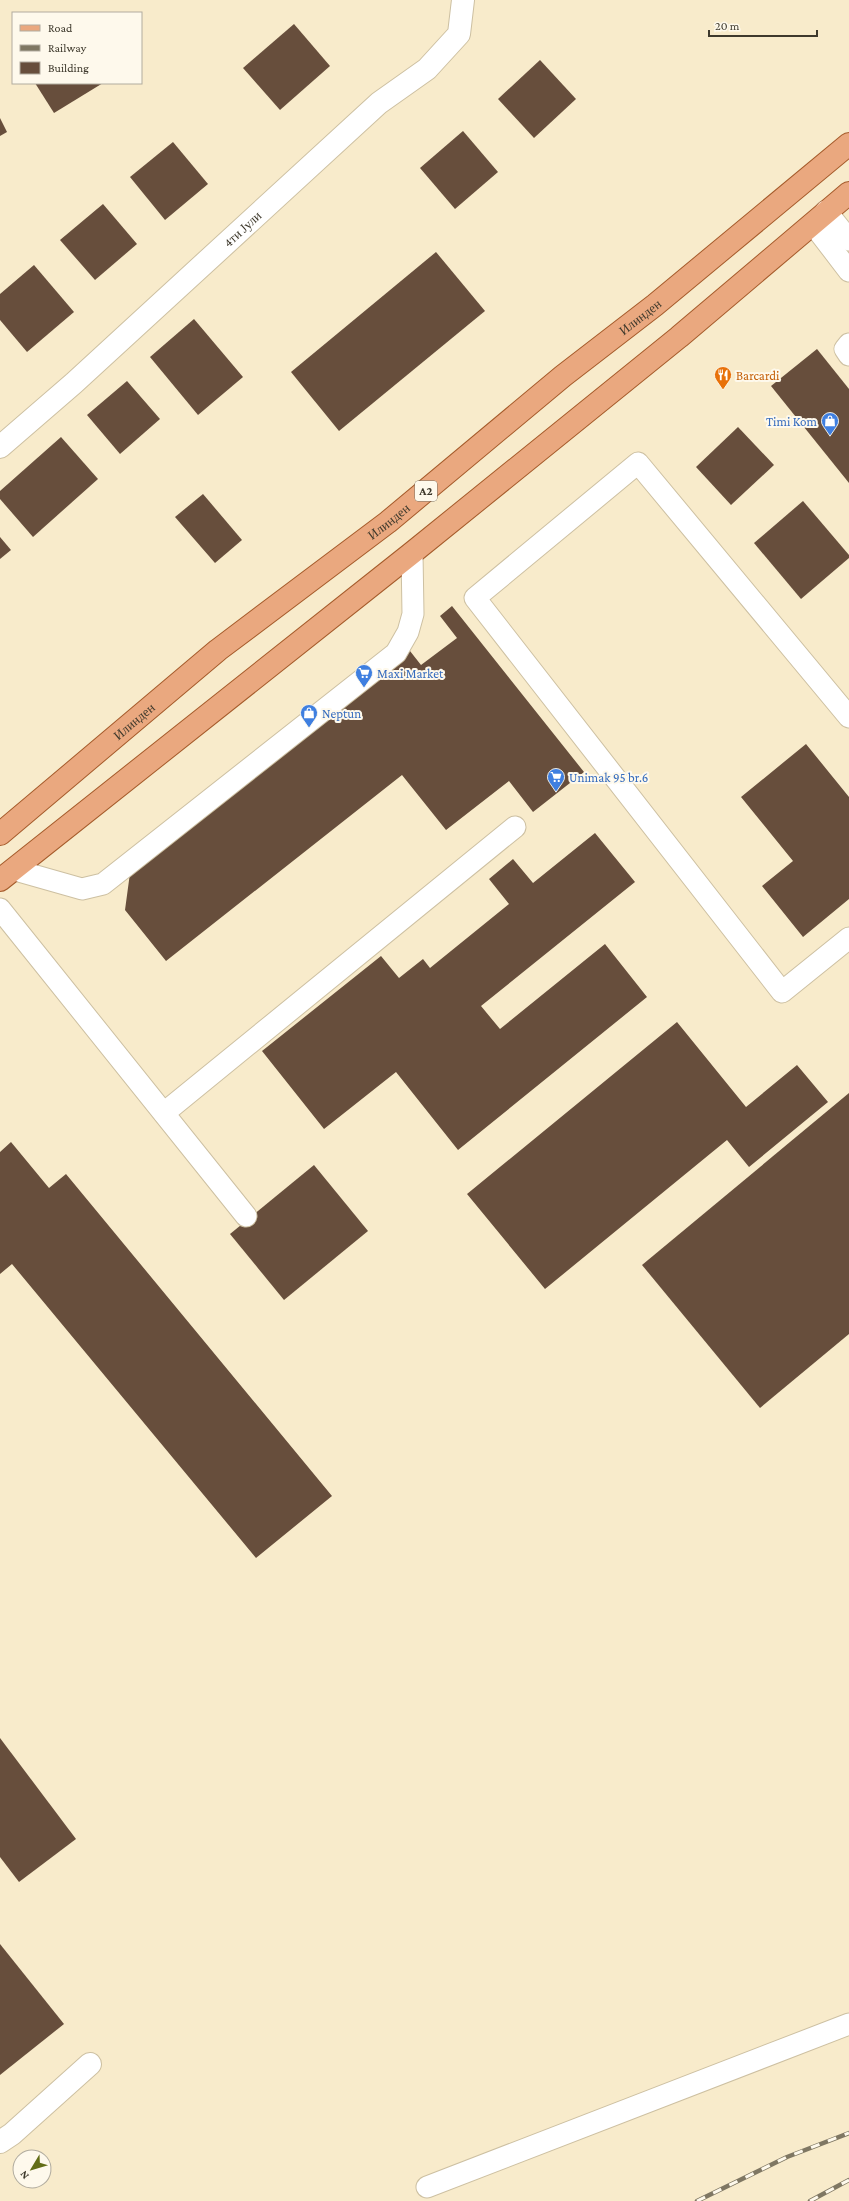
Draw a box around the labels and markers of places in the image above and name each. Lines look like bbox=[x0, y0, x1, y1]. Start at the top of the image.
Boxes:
restaurant icon: Barcardi bbox=[713, 365, 733, 390]
place label: Barcardi bbox=[736, 368, 780, 383]
shop icon: Timi Kom bbox=[820, 411, 840, 436]
place label: Timi Kom bbox=[766, 414, 818, 429]
supermarket icon: Maxi Market bbox=[354, 663, 374, 688]
place label: Maxi Market bbox=[377, 666, 444, 681]
shop icon: Neptun bbox=[299, 703, 319, 728]
place label: Neptun bbox=[322, 706, 361, 721]
supermarket icon: Unimak 95 br.6 bbox=[546, 767, 566, 792]
place label: Unimak 95 br.6 bbox=[569, 770, 648, 785]

